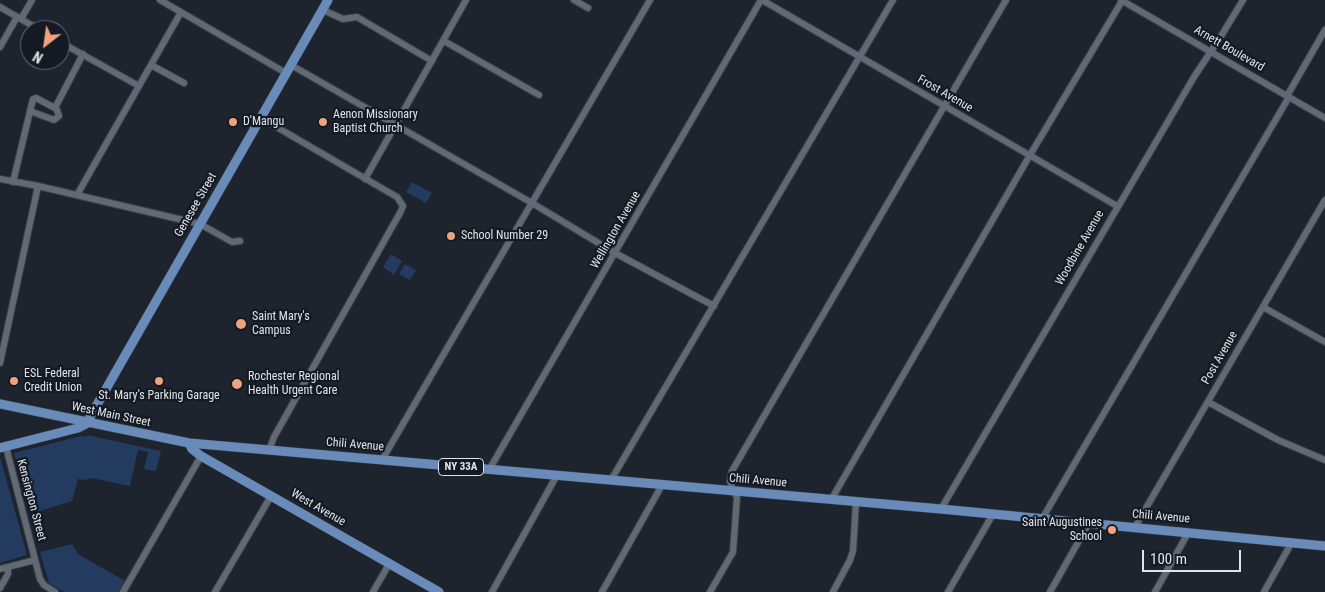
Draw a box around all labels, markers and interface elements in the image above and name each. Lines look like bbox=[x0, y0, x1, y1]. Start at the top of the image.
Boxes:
north arrow bbox=[20, 20, 70, 70]
street label: Arnett Boulevard bbox=[1191, 23, 1267, 75]
text: N bbox=[30, 48, 46, 66]
street label: Frost Avenue bbox=[915, 72, 975, 116]
place label: Aenon Missionary Baptist Church bbox=[333, 108, 418, 136]
place label: D'Mangu bbox=[243, 115, 284, 129]
marker: D'Mangu bbox=[227, 116, 239, 128]
marker: Aenon Missionary Baptist Church bbox=[317, 116, 329, 128]
street label: Genesee Street bbox=[172, 170, 220, 240]
street label: Wellington Avenue bbox=[588, 189, 644, 271]
street label: Woodbine Avenue bbox=[1053, 208, 1107, 288]
place label: School Number 29 bbox=[461, 229, 548, 243]
marker: School Number 29 bbox=[445, 230, 457, 242]
place label: Saint Mary's Campus bbox=[252, 310, 310, 338]
marker: Saint Mary's Campus bbox=[234, 317, 248, 331]
street label: Post Avenue bbox=[1199, 329, 1241, 387]
place label: ESL Federal Credit Union bbox=[24, 367, 82, 395]
place label: Rochester Regional Health Urgent Care bbox=[248, 370, 339, 398]
marker: ESL Federal Credit Union bbox=[8, 375, 20, 387]
marker: St. Mary's Parking Garage bbox=[153, 375, 165, 387]
marker: Rochester Regional Health Urgent Care bbox=[230, 377, 244, 391]
place label: St. Mary's Parking Garage bbox=[98, 389, 220, 403]
street label: West Main Street bbox=[70, 400, 152, 430]
street label: Chili Avenue bbox=[325, 435, 385, 455]
street label: Kensington Street bbox=[13, 458, 49, 542]
road number: NY 33A bbox=[438, 458, 484, 476]
street label: Chili Avenue bbox=[728, 471, 788, 491]
street label: West Avenue bbox=[288, 487, 348, 529]
street label: Chili Avenue bbox=[1131, 507, 1191, 527]
place label: Saint Augustines School bbox=[1022, 516, 1102, 544]
marker: Saint Augustines School bbox=[1106, 524, 1118, 536]
scale bar bbox=[1145, 540, 1244, 572]
text: 100 m bbox=[1150, 550, 1187, 568]

